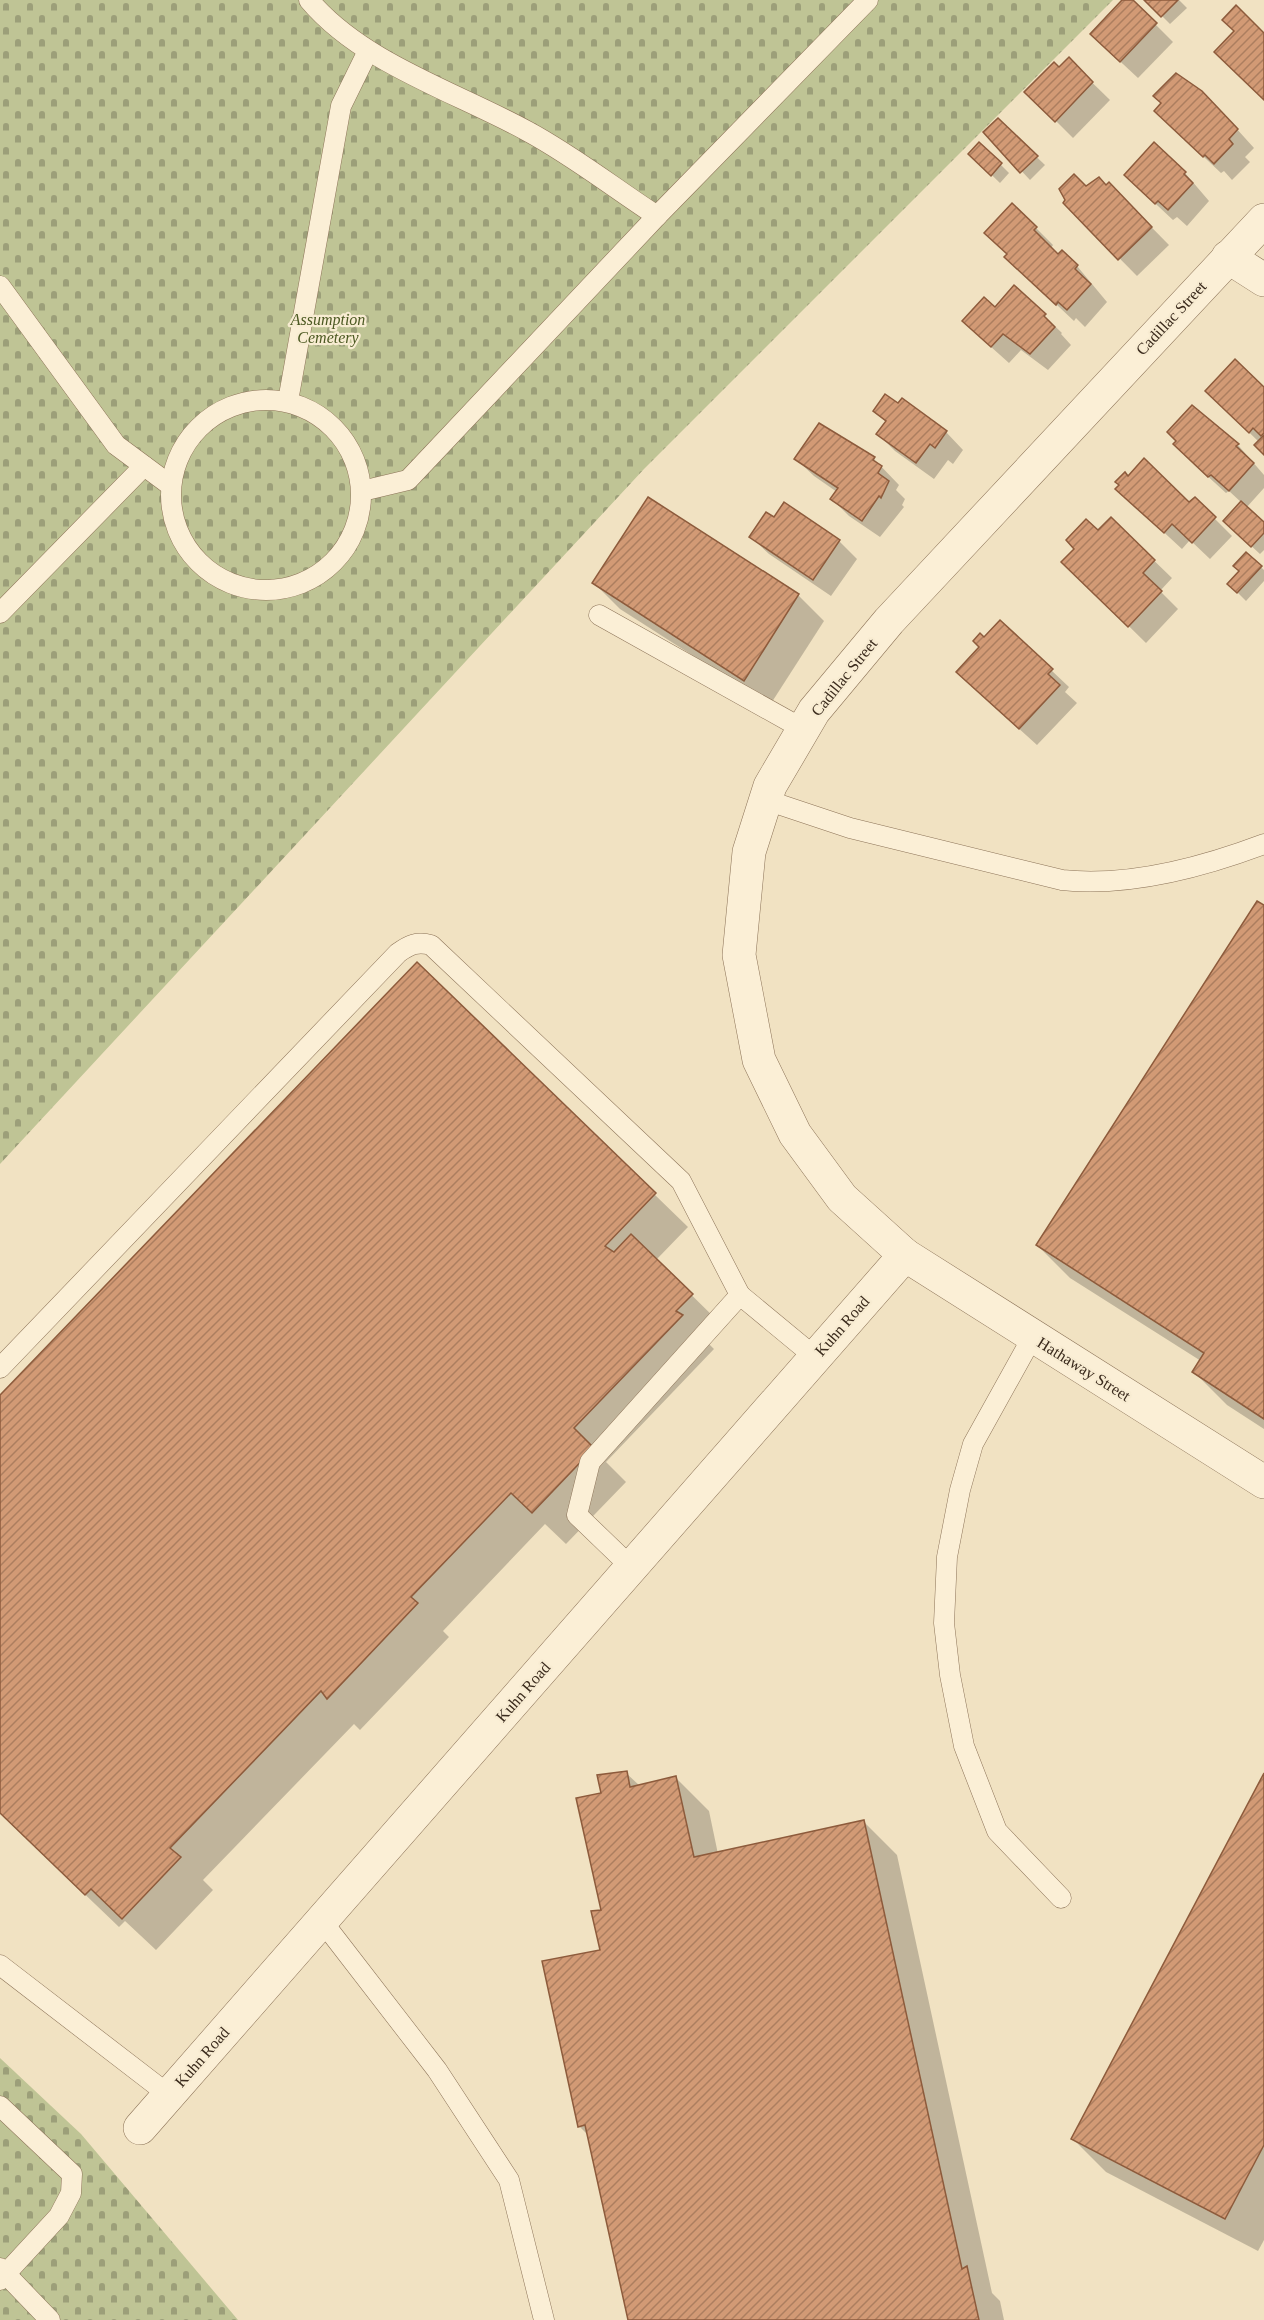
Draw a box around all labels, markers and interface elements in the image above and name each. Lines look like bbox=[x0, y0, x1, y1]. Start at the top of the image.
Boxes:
street label: Cadillac Street bbox=[1133, 277, 1210, 358]
park label: Assumption Cemetery bbox=[290, 311, 365, 347]
street label: Cadillac Street bbox=[808, 634, 881, 719]
street label: Kuhn Road bbox=[812, 1293, 872, 1359]
street label: Hathaway Street bbox=[1034, 1334, 1134, 1405]
street label: Kuhn Road bbox=[493, 1659, 553, 1725]
street label: Kuhn Road bbox=[172, 2024, 232, 2090]

